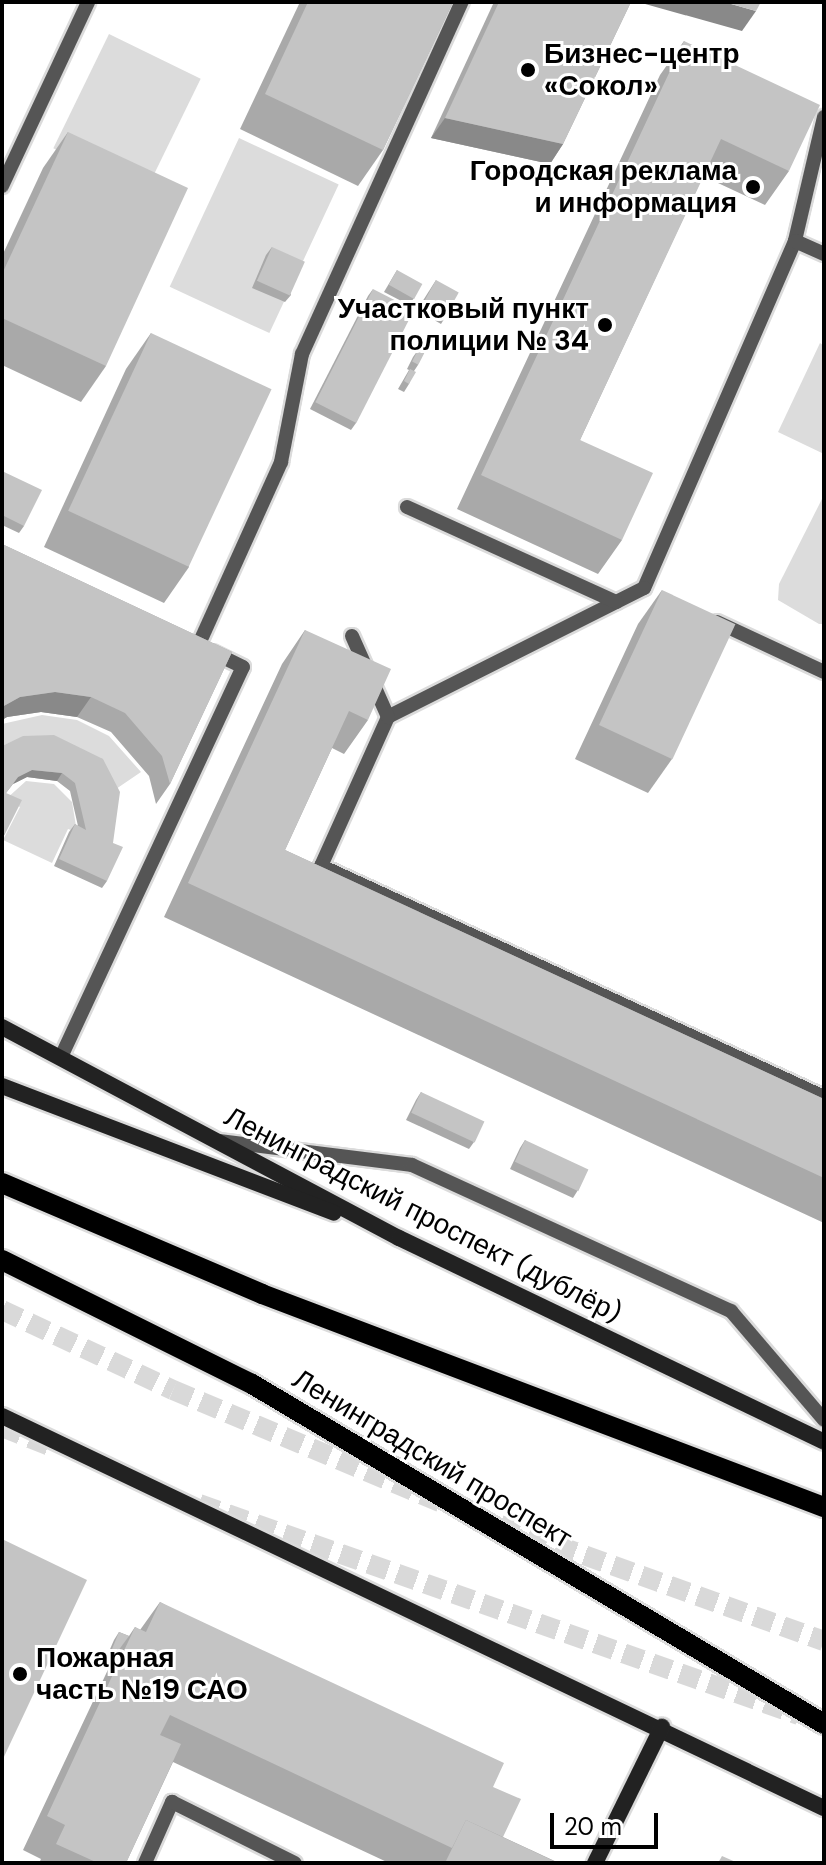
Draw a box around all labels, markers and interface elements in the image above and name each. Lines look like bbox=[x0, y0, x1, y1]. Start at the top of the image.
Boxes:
place label: Бизнес-центр «Сокол» bbox=[544, 37, 740, 103]
marker: Бизнес-центр «Сокол» bbox=[519, 61, 537, 79]
place label: Городская реклама и информация bbox=[470, 154, 737, 220]
marker: Городская реклама и информация bbox=[744, 178, 762, 196]
place label: Участковый пункт полиции № 34 bbox=[338, 292, 589, 358]
marker: Участковый пункт полиции № 34 bbox=[596, 316, 614, 334]
street label: Ленинградский проспект (дублёр) bbox=[219, 1100, 627, 1330]
street label: Ленинградский проспект bbox=[286, 1362, 578, 1556]
place label: Пожарная часть №19 САО bbox=[36, 1641, 248, 1707]
marker: Пожарная часть №19 САО bbox=[11, 1665, 29, 1683]
scale bar bbox=[554, 1797, 662, 1847]
text: 20 m bbox=[564, 1811, 622, 1842]

